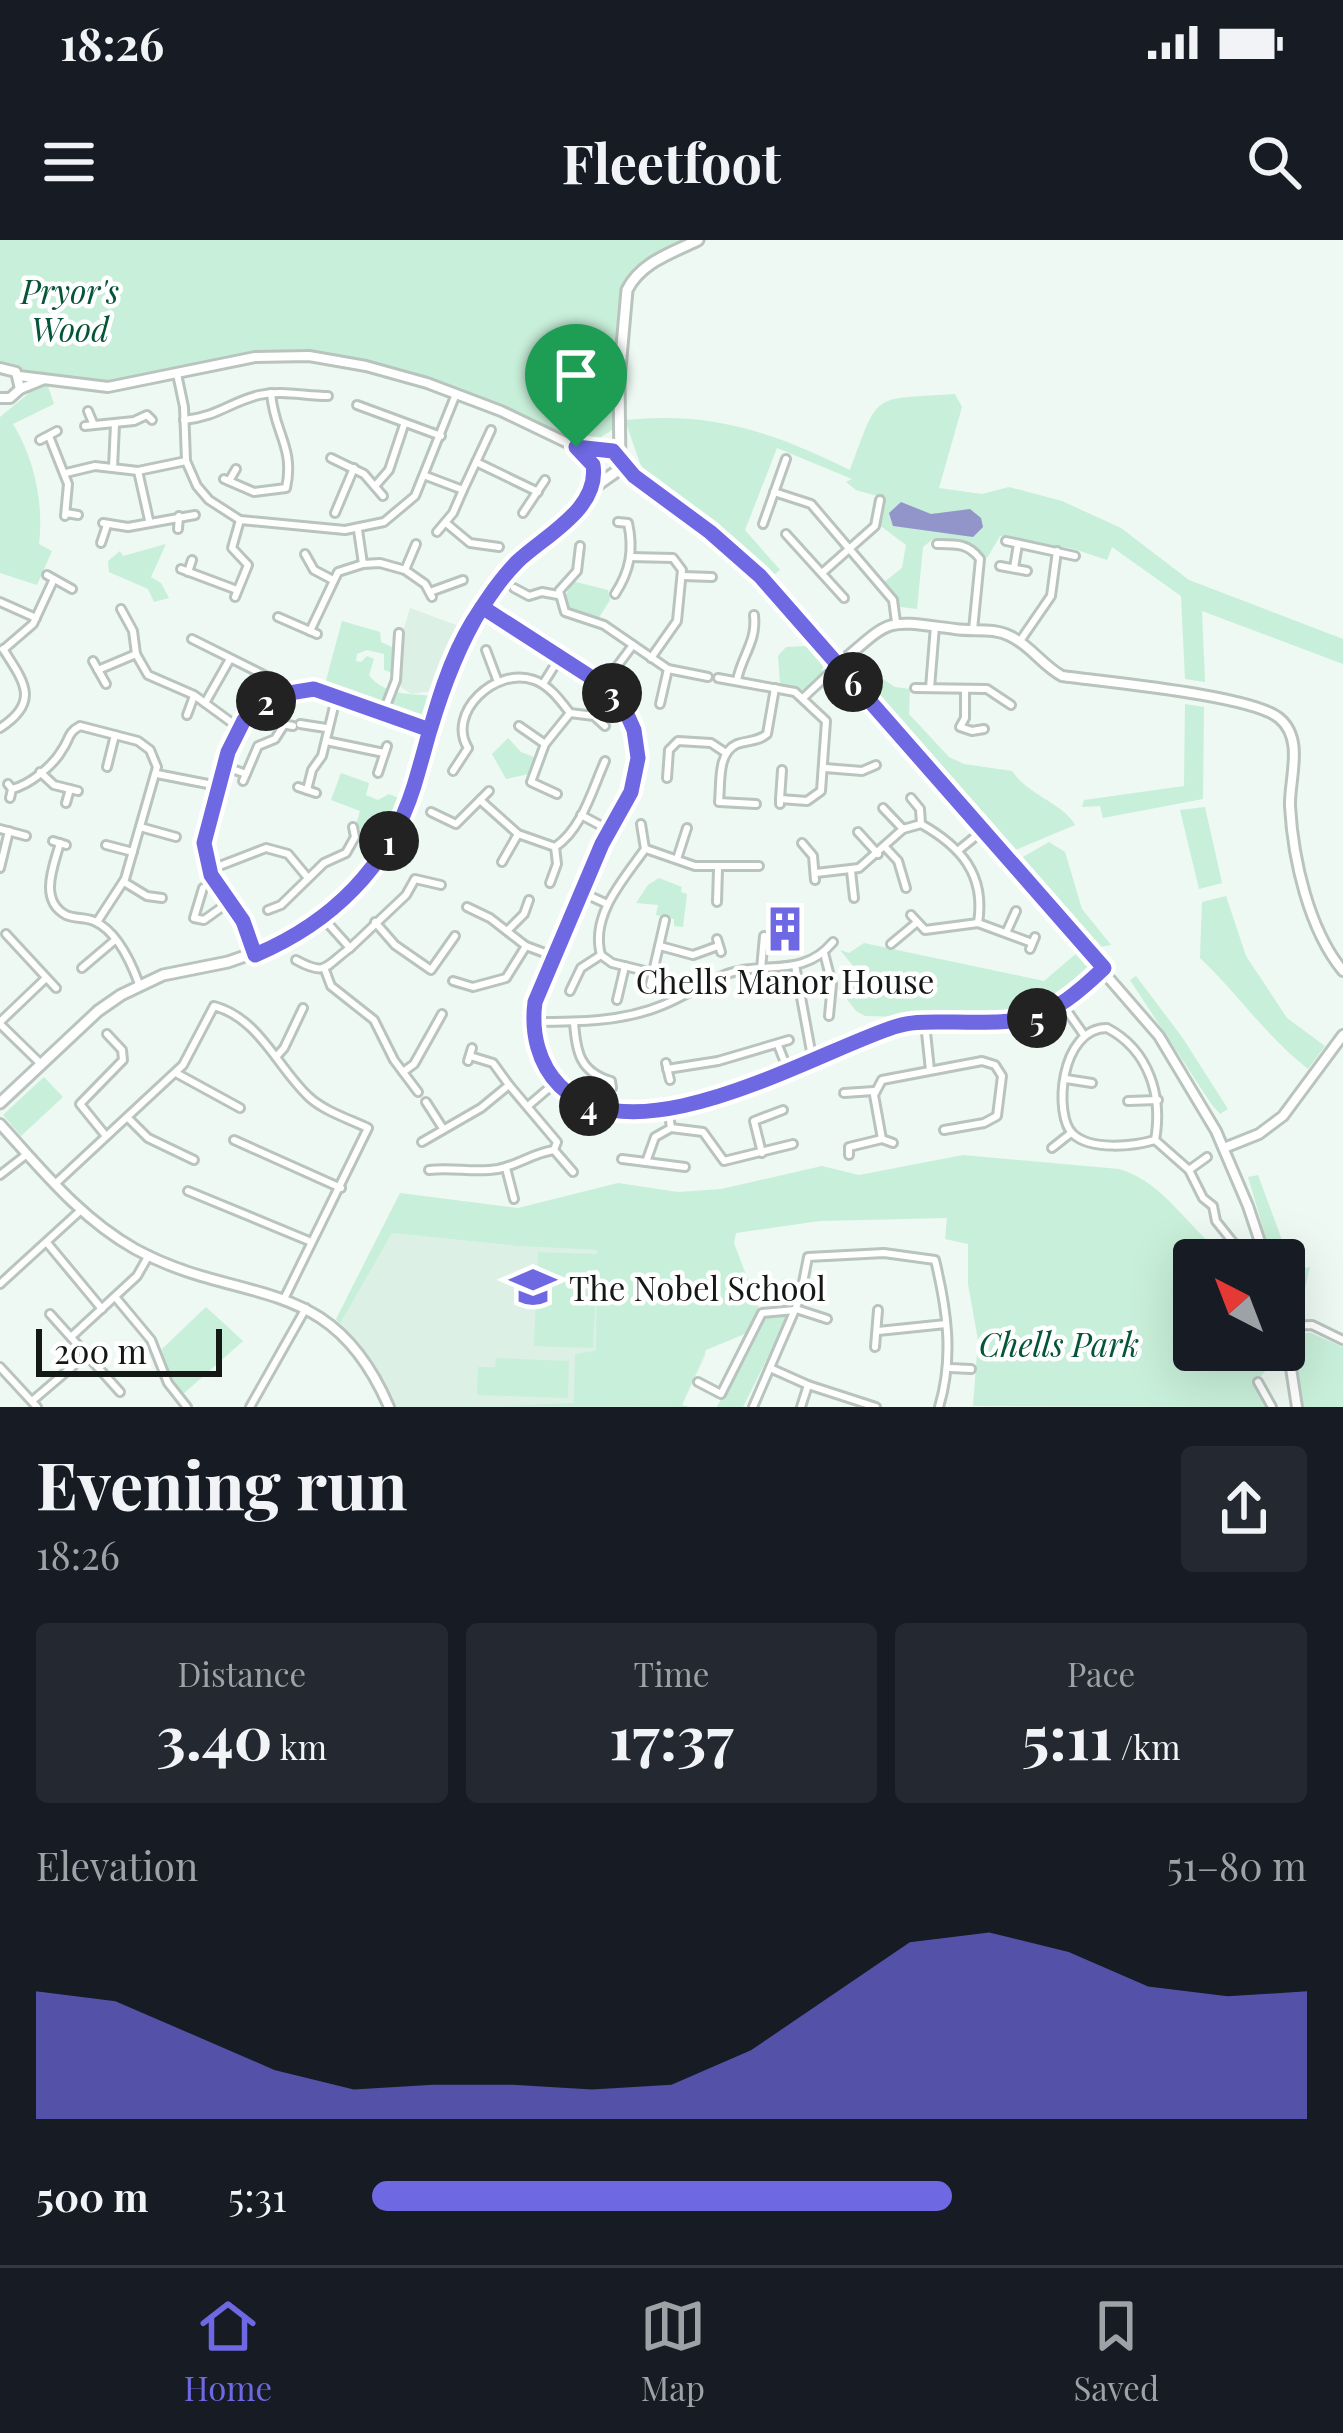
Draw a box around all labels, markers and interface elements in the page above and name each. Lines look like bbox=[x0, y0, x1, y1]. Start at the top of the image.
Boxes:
text: 18:26 bbox=[60, 12, 164, 72]
text: Fleetfoot bbox=[562, 126, 781, 198]
icon: menu bbox=[36, 129, 102, 195]
icon: search bbox=[1241, 129, 1307, 195]
park label: Pryor's Wood bbox=[19, 268, 120, 350]
pin bbox=[525, 324, 627, 447]
icon: arrive bbox=[543, 342, 609, 408]
pin: 6 bbox=[823, 652, 883, 712]
text: 6 bbox=[844, 660, 862, 704]
pin: 3 bbox=[582, 663, 642, 723]
pin: 2 bbox=[236, 671, 296, 731]
text: 3 bbox=[604, 671, 620, 715]
text: 2 bbox=[257, 679, 275, 723]
pin: 1 bbox=[359, 811, 419, 871]
text: 1 bbox=[383, 819, 395, 863]
building icon: Chells Manor House bbox=[760, 904, 810, 954]
place label: Chells Manor House bbox=[636, 958, 934, 1002]
pin: 5 bbox=[1007, 988, 1067, 1048]
text: 5 bbox=[1029, 996, 1045, 1040]
pin: 4 bbox=[559, 1076, 619, 1136]
text: 4 bbox=[580, 1084, 598, 1128]
north arrow bbox=[1173, 1239, 1305, 1371]
map controls bbox=[1173, 1239, 1305, 1371]
school or university icon: The Nobel School bbox=[508, 1262, 558, 1312]
place label: The Nobel School bbox=[569, 1265, 826, 1309]
park label: Chells Park bbox=[979, 1321, 1139, 1365]
scale bar bbox=[36, 1323, 222, 1376]
text: 200 m bbox=[54, 1328, 147, 1372]
text: Evening run bbox=[36, 1439, 408, 1527]
button: share bbox=[1181, 1446, 1307, 1572]
text: 18:26 bbox=[36, 1528, 120, 1580]
text: Distance bbox=[177, 1651, 306, 1695]
text: Time bbox=[633, 1651, 710, 1695]
text: Pace bbox=[1067, 1651, 1135, 1695]
text: 3.40 bbox=[157, 1695, 272, 1775]
text: 17:37 bbox=[609, 1695, 734, 1775]
text: 5:11 bbox=[1022, 1695, 1113, 1775]
text: km bbox=[272, 1724, 327, 1768]
text: /km bbox=[1113, 1724, 1181, 1768]
text: Elevation bbox=[36, 1839, 198, 1891]
text: 51–80 m bbox=[1167, 1839, 1307, 1891]
text: 500 m bbox=[36, 2170, 149, 2222]
text: 5:31 bbox=[228, 2170, 287, 2222]
tab: Home bbox=[184, 2293, 272, 2409]
tab: Map bbox=[640, 2293, 706, 2409]
tab: Saved bbox=[1073, 2293, 1159, 2409]

